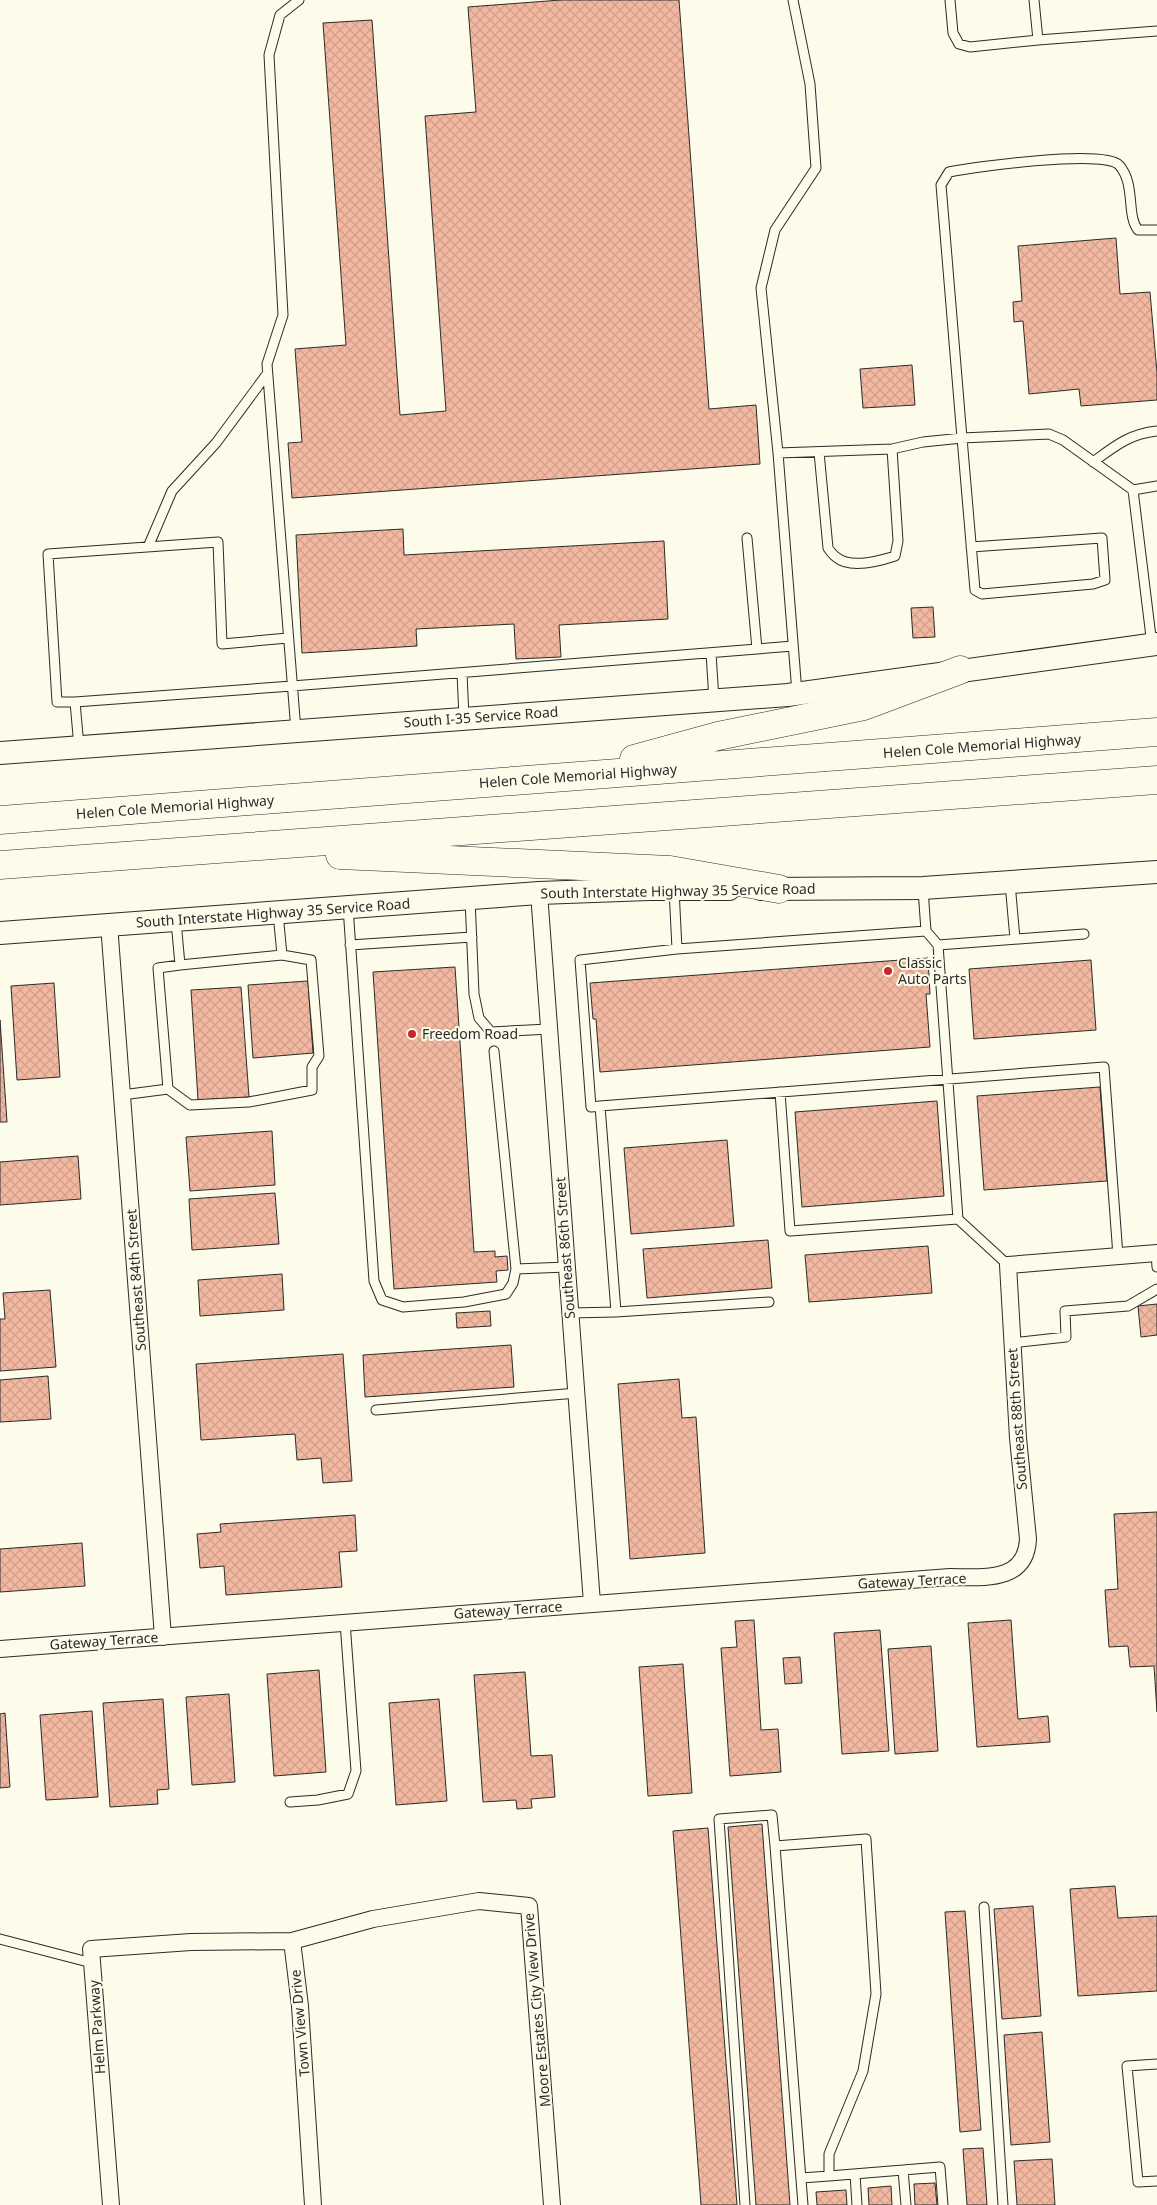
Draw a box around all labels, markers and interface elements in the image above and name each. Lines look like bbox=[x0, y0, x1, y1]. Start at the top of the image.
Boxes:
street label: South I-35 Service Road bbox=[403, 702, 559, 731]
street label: Helen Cole Memorial Highway bbox=[882, 729, 1082, 762]
street label: Helen Cole Memorial Highway bbox=[478, 759, 678, 792]
street label: Helen Cole Memorial Highway bbox=[75, 790, 275, 823]
street label: South Interstate Highway 35 Service Road bbox=[540, 879, 816, 902]
street label: South Interstate Highway 35 Service Road bbox=[135, 893, 411, 932]
place label: Classic Auto Parts bbox=[898, 953, 967, 988]
marker: Classic Auto Parts bbox=[882, 965, 894, 977]
place label: Freedom Road bbox=[422, 1024, 518, 1043]
marker: Freedom Road bbox=[406, 1028, 418, 1040]
street label: Southeast 86th Street bbox=[550, 1176, 579, 1320]
street label: Southeast 84th Street bbox=[121, 1208, 150, 1352]
street label: Southeast 88th Street bbox=[1002, 1347, 1031, 1491]
street label: Gateway Terrace bbox=[857, 1568, 967, 1593]
street label: Gateway Terrace bbox=[453, 1596, 563, 1623]
street label: Gateway Terrace bbox=[49, 1627, 159, 1654]
street label: Moore Estates City View Drive bbox=[519, 1912, 554, 2108]
street label: Town View Drive bbox=[285, 1969, 314, 2077]
street label: Helm Parkway bbox=[84, 1979, 109, 2075]

